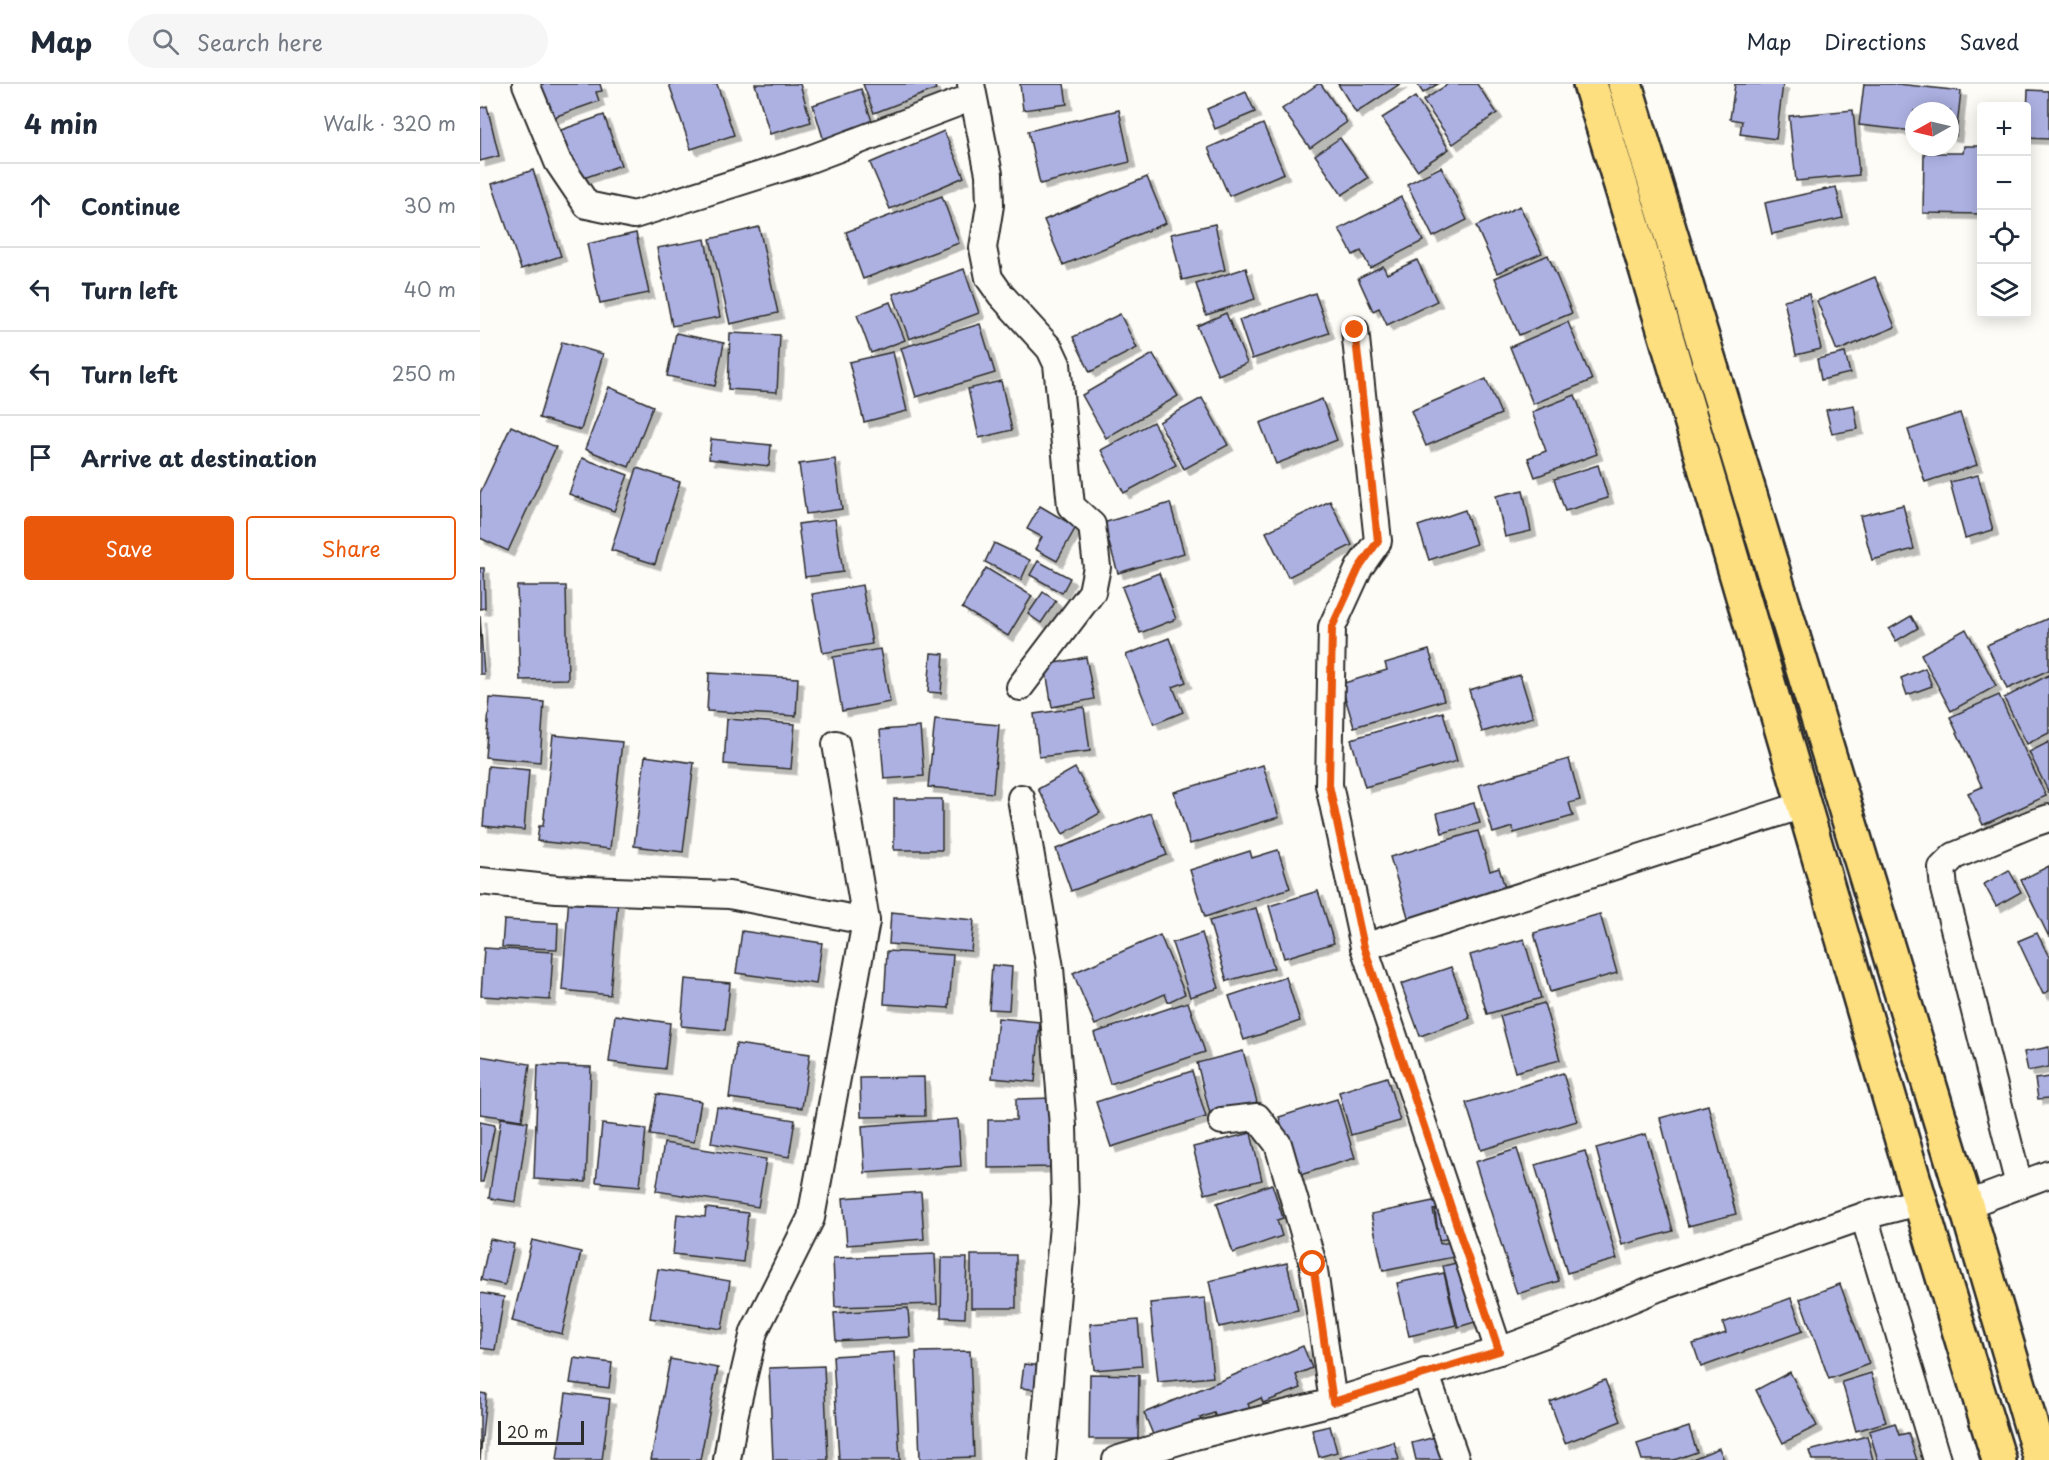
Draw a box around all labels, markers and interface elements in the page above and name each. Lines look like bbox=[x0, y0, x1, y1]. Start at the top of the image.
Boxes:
search box bbox=[128, 14, 548, 68]
text: Map bbox=[30, 20, 92, 63]
icon: search bbox=[149, 25, 182, 58]
text: Search here bbox=[197, 25, 323, 58]
text: Map bbox=[1746, 25, 1791, 57]
text: Directions bbox=[1824, 25, 1926, 57]
text: Saved bbox=[1959, 25, 2019, 57]
north arrow bbox=[1905, 102, 1959, 156]
map controls bbox=[1977, 102, 2031, 318]
button: + bbox=[1977, 102, 2031, 156]
text: 4 min bbox=[24, 104, 98, 143]
text: Walk · 320 m bbox=[323, 108, 456, 138]
button: − bbox=[1977, 156, 2031, 210]
icon: ahead bbox=[24, 189, 57, 222]
text: Continue bbox=[81, 189, 180, 222]
text: 30 m bbox=[403, 190, 456, 220]
button: locate bbox=[1977, 210, 2031, 264]
button: layers bbox=[1977, 264, 2031, 318]
icon: left bbox=[24, 273, 57, 306]
text: Turn left bbox=[81, 273, 178, 306]
text: 40 m bbox=[404, 274, 456, 304]
route end bbox=[1341, 316, 1367, 342]
icon: left bbox=[24, 357, 57, 390]
text: Turn left bbox=[81, 357, 178, 390]
text: 250 m bbox=[392, 358, 456, 388]
icon: arrive bbox=[24, 441, 57, 474]
text: Arrive at destination bbox=[81, 441, 317, 474]
button: Save bbox=[24, 516, 234, 580]
button: Share bbox=[246, 516, 456, 580]
route start bbox=[1299, 1250, 1325, 1276]
scale bar bbox=[498, 1418, 584, 1446]
text: 20 m bbox=[507, 1419, 548, 1443]

